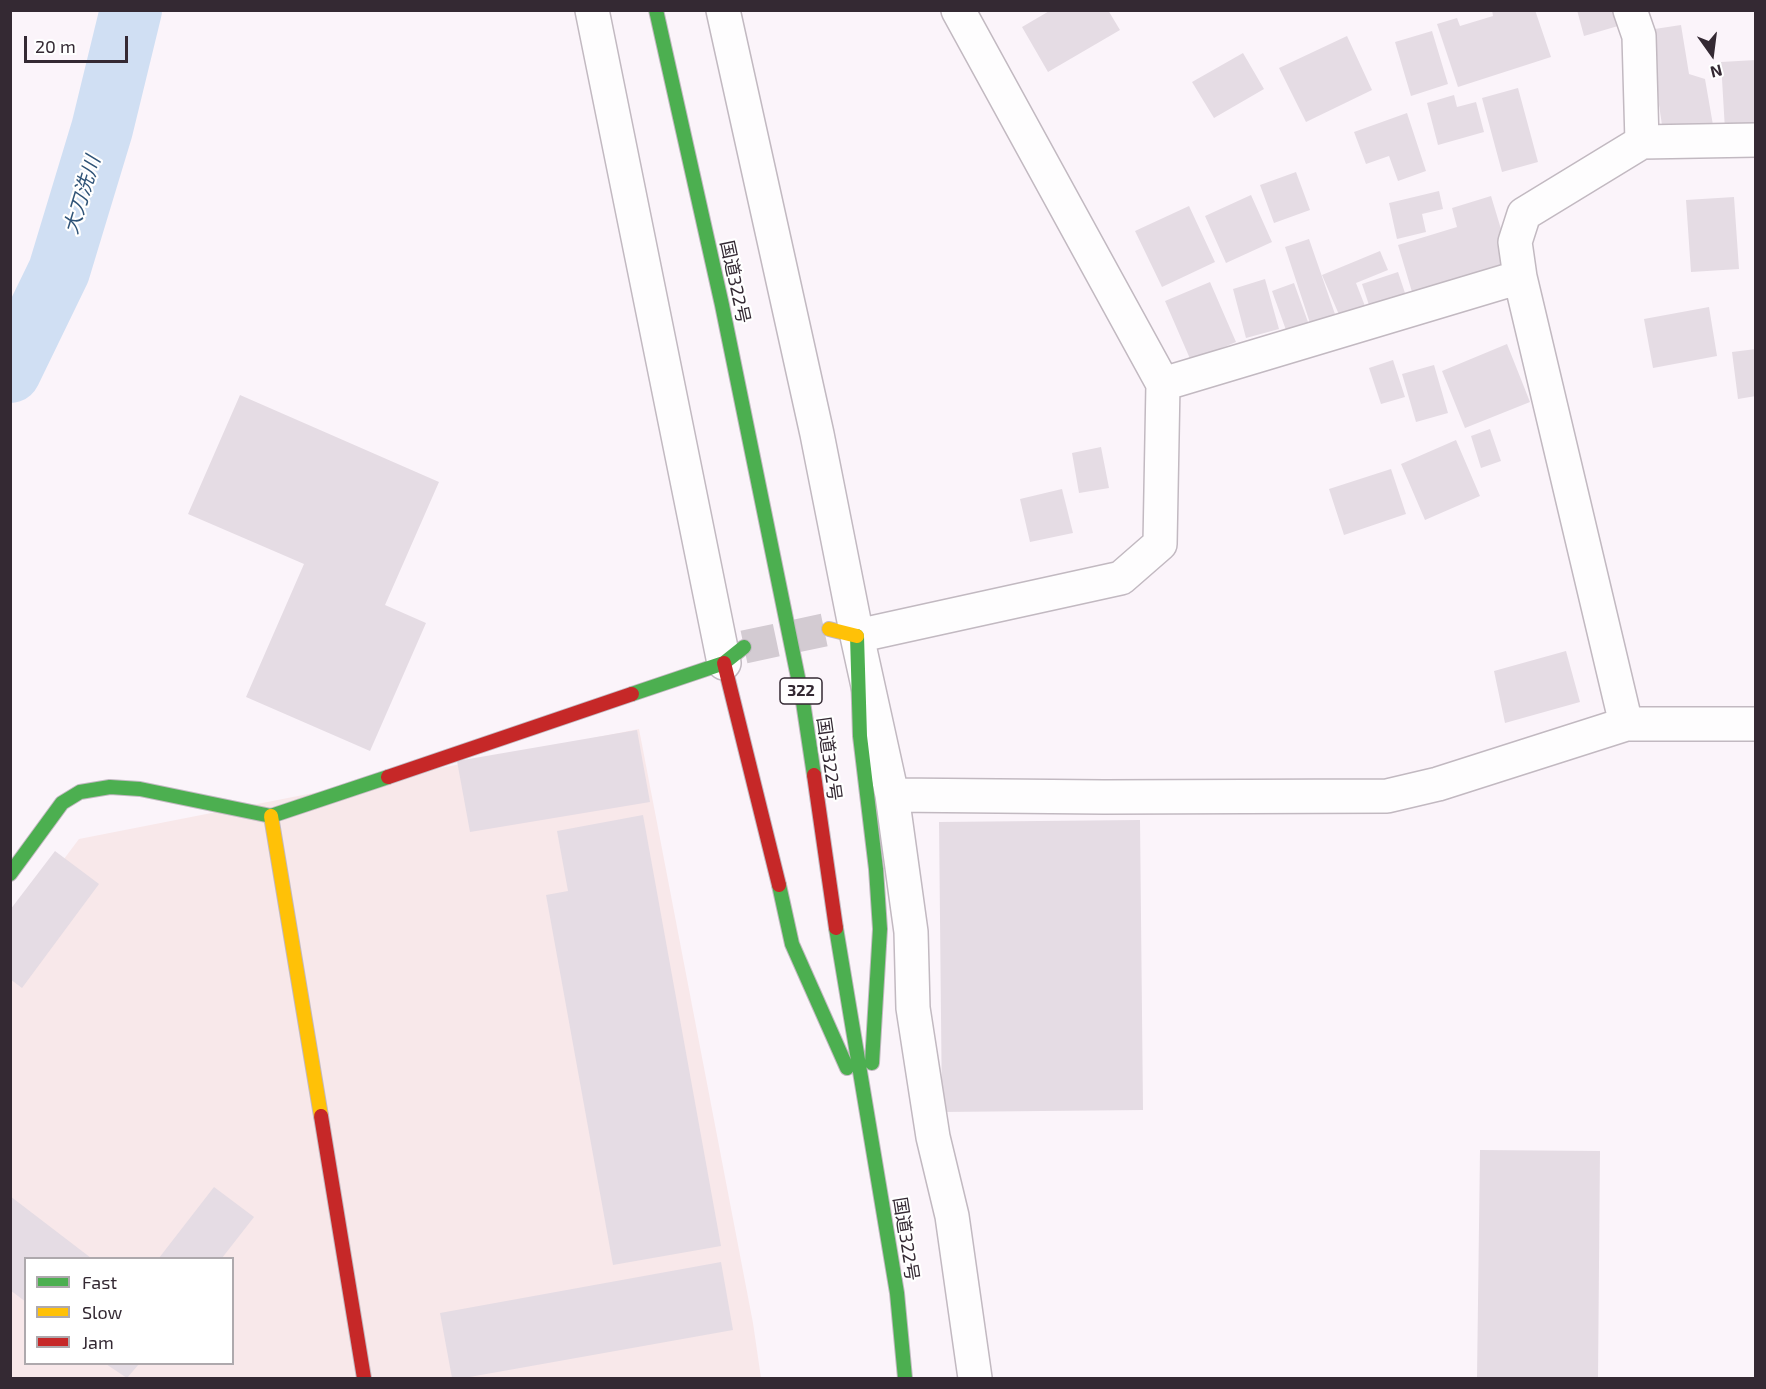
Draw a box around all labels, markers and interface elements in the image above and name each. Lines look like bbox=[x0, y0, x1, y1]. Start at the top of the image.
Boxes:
scale bar bbox=[27, 24, 130, 62]
north arrow bbox=[1682, 24, 1742, 84]
text: 20 m bbox=[35, 35, 76, 57]
text: N bbox=[1709, 61, 1724, 83]
water label: 大刀洗川 bbox=[59, 153, 105, 237]
street label: 国道322号 bbox=[716, 239, 754, 325]
road number: 322 bbox=[780, 678, 822, 704]
street label: 国道322号 bbox=[812, 716, 846, 802]
street label: 国道322号 bbox=[889, 1196, 923, 1282]
legend bbox=[24, 1257, 234, 1365]
text: Fast bbox=[82, 1271, 117, 1293]
text: Slow bbox=[82, 1301, 122, 1323]
text: Jam bbox=[82, 1331, 114, 1353]

